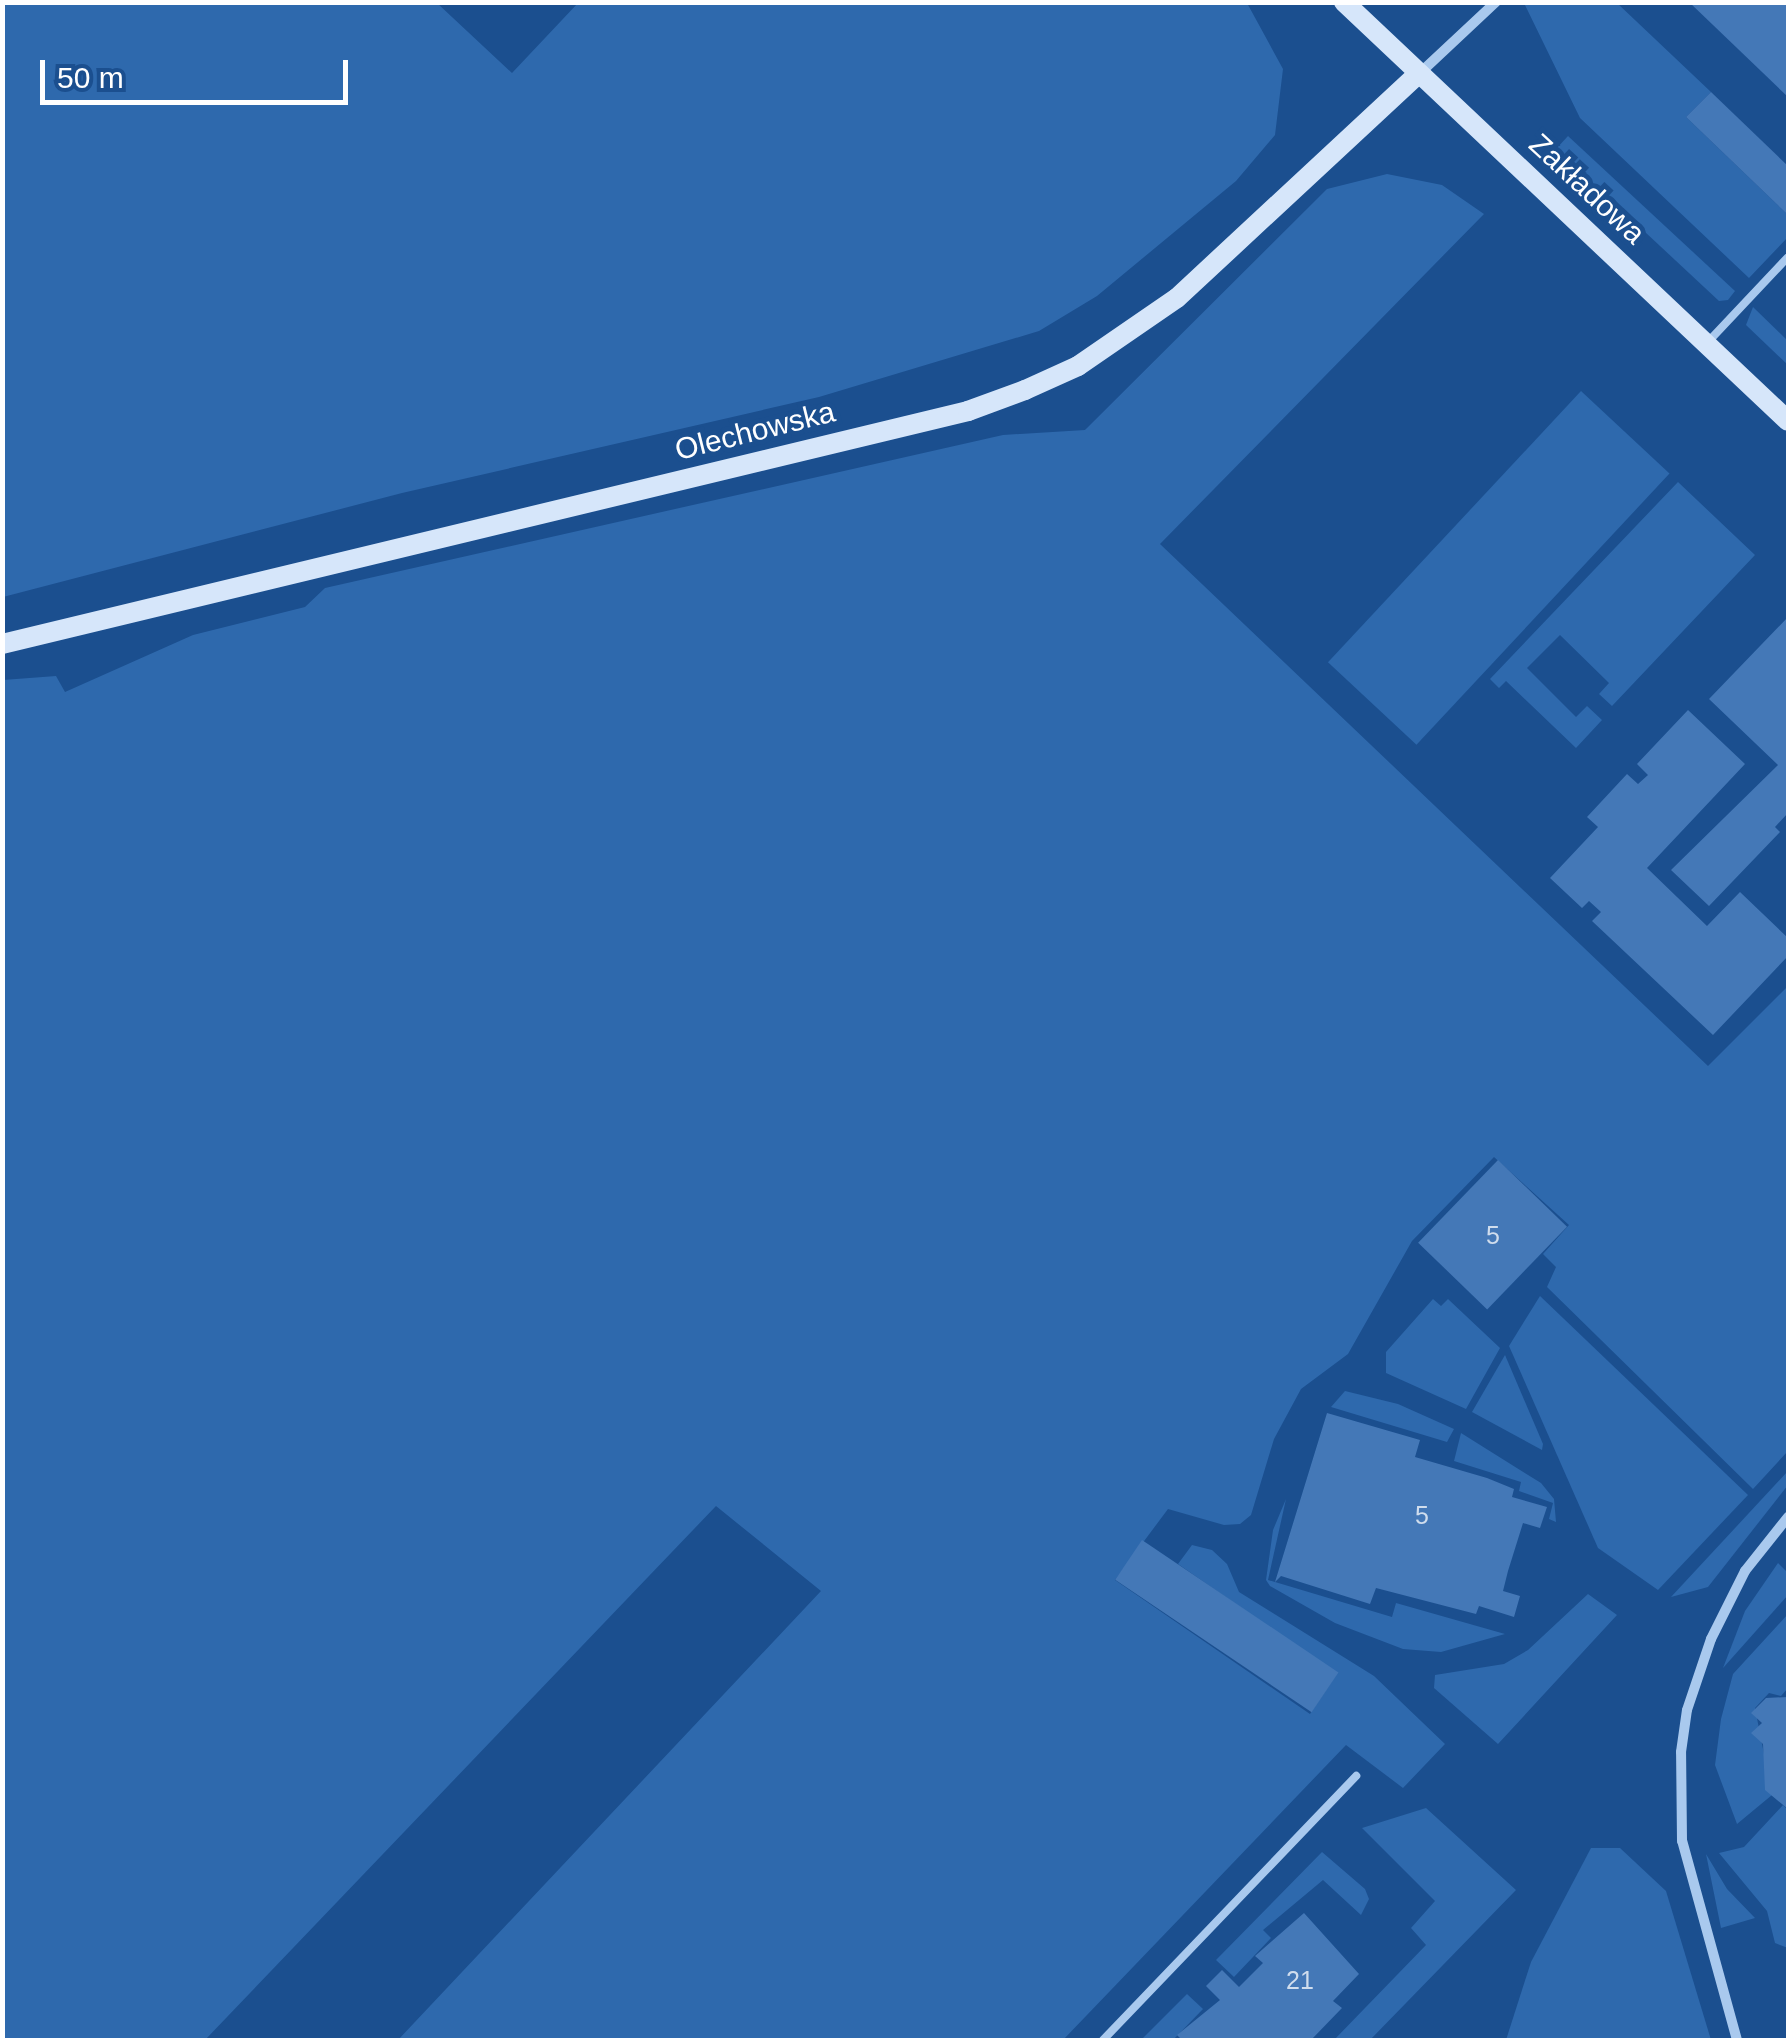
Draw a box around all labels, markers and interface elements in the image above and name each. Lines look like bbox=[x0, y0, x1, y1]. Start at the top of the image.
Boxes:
scale bar bbox=[45, 40, 352, 102]
text: 50 m bbox=[57, 61, 124, 94]
street label: Zakładowa bbox=[1522, 126, 1652, 252]
street label: Olechowska bbox=[671, 394, 839, 468]
house number: 5 bbox=[1486, 1220, 1500, 1250]
house number: 5 bbox=[1415, 1500, 1429, 1530]
house number: 21 bbox=[1286, 1965, 1314, 1995]

